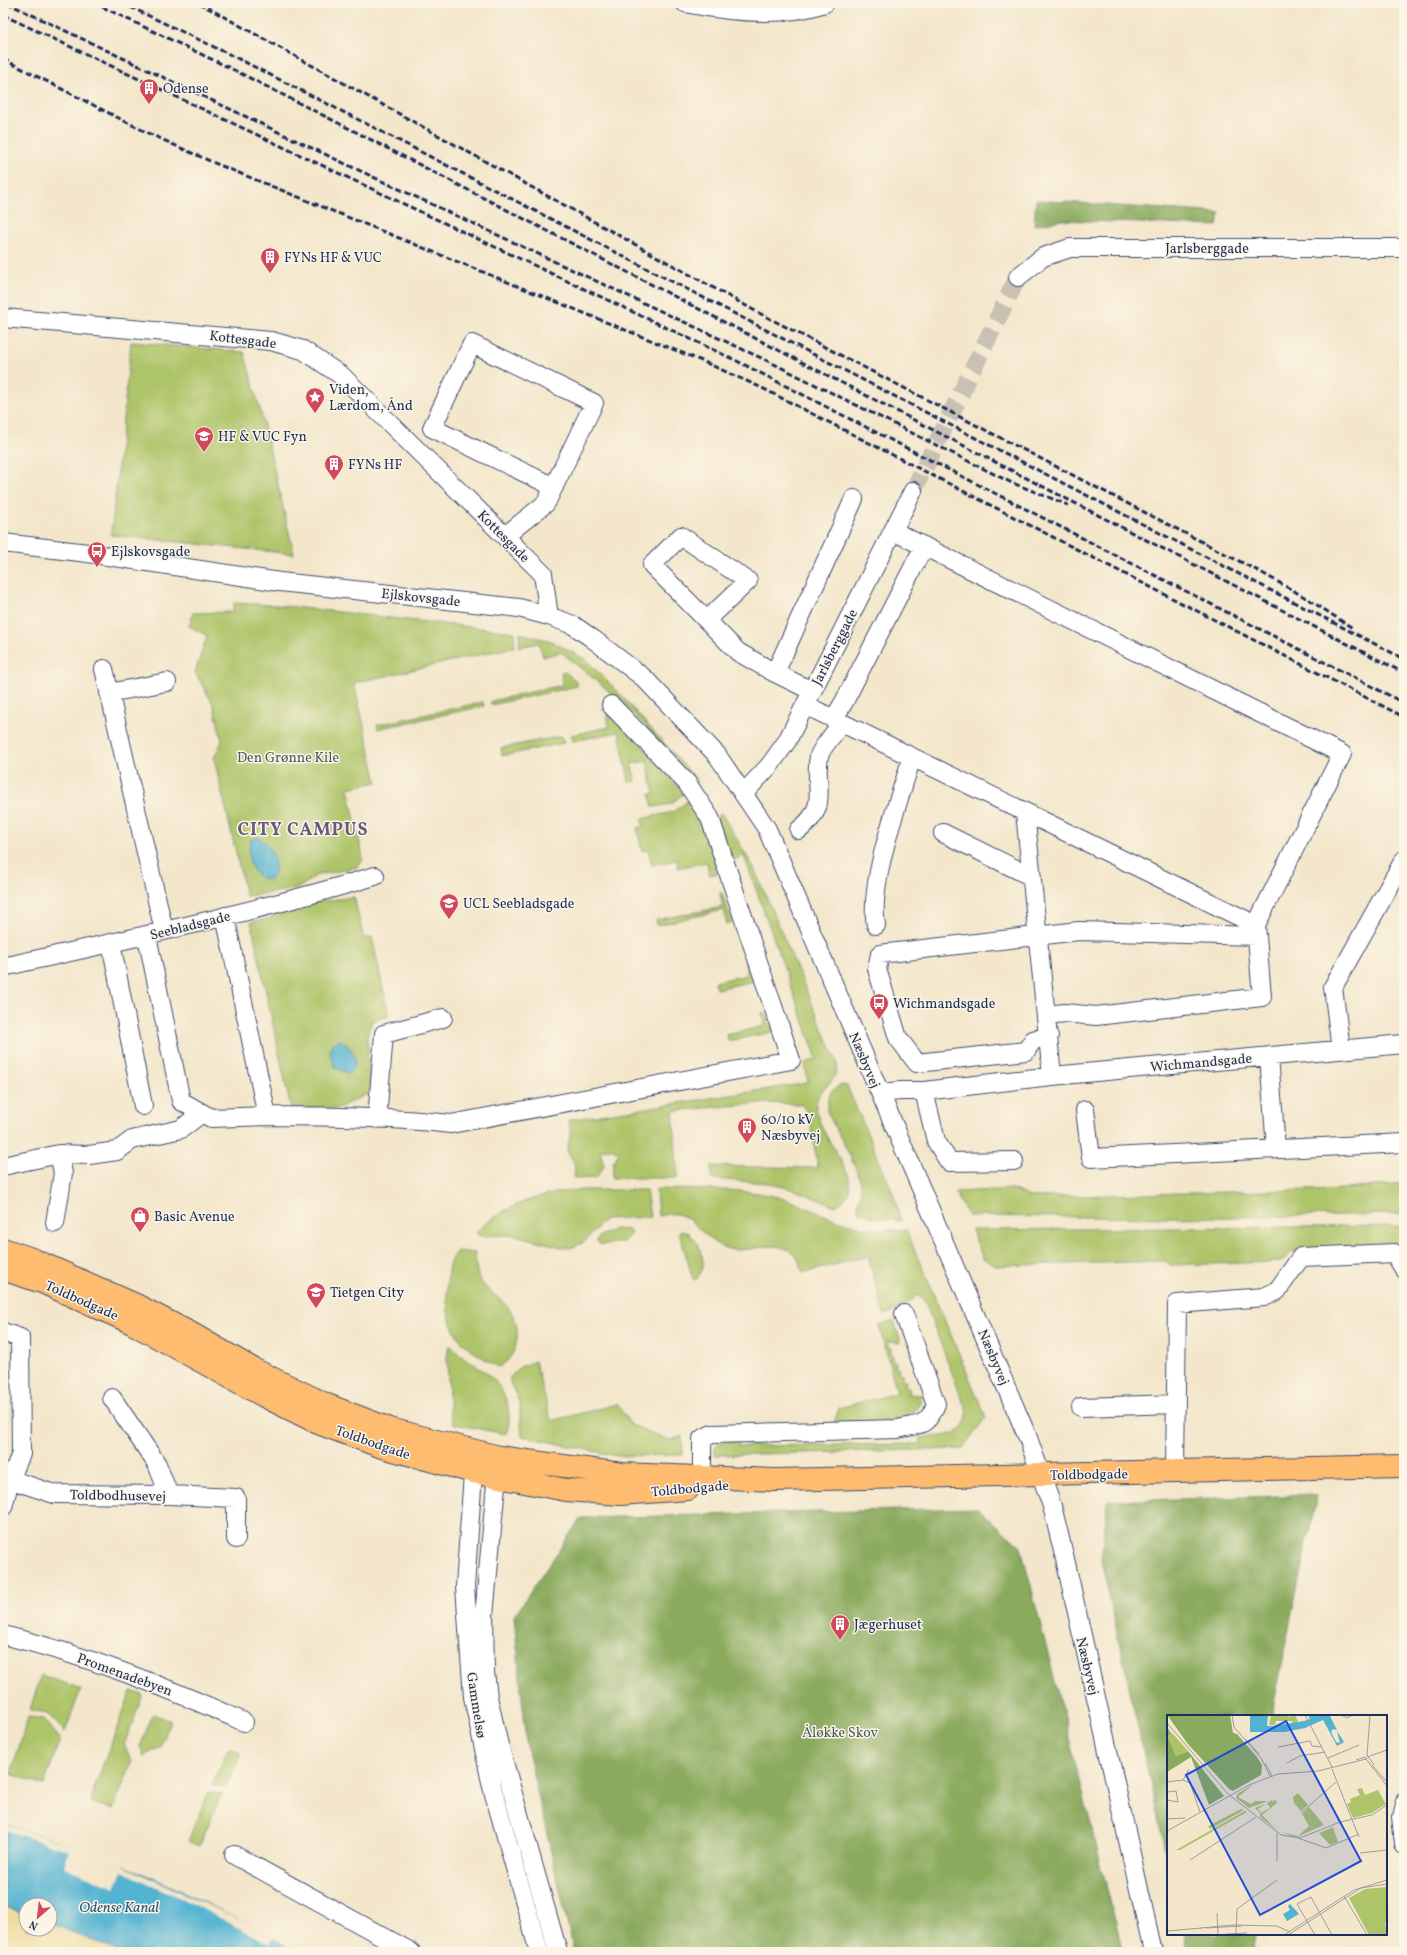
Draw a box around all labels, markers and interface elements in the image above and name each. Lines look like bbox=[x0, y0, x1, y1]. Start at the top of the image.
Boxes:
building icon: Odense bbox=[138, 77, 160, 105]
place label: Odense bbox=[163, 80, 209, 99]
street label: Jarlsberggade bbox=[1165, 240, 1249, 259]
building icon: FYNs HF & VUC bbox=[259, 246, 281, 274]
place label: FYNs HF & VUC bbox=[284, 249, 382, 268]
street label: Kottesgade bbox=[208, 327, 278, 354]
place label: Viden, Lærdom, Ånd bbox=[329, 381, 413, 416]
place icon: Viden, Lærdom, Ånd bbox=[304, 386, 326, 414]
school or university icon: HF & VUC Fyn bbox=[193, 425, 215, 453]
place label: HF & VUC Fyn bbox=[218, 428, 307, 447]
building icon: FYNs HF bbox=[323, 453, 345, 481]
place label: FYNs HF bbox=[348, 456, 402, 475]
street label: Kottesgade bbox=[472, 507, 534, 568]
bus stop icon: Ejlskovsgade bbox=[86, 540, 108, 568]
place label: Ejlskovsgade bbox=[111, 543, 191, 562]
street label: Ejlskovsgade bbox=[380, 585, 462, 612]
street label: Jarlsberggade bbox=[808, 606, 863, 689]
park label: Den Grønne Kile bbox=[237, 749, 339, 768]
district label: CITY CAMPUS bbox=[237, 818, 369, 843]
school or university icon: UCL Seebladsgade bbox=[438, 892, 460, 920]
place label: UCL Seebladsgade bbox=[463, 895, 575, 914]
street label: Seebladsgade bbox=[148, 907, 233, 946]
bus stop icon: Wichmandsgade bbox=[868, 992, 890, 1020]
place label: Wichmandsgade bbox=[893, 995, 996, 1014]
street label: Næsbyvej bbox=[843, 1030, 884, 1092]
street label: Wichmandsgade bbox=[1149, 1050, 1253, 1077]
place label: 60/10 kV Næsbyvej bbox=[761, 1111, 820, 1146]
building icon: 60/10 kV Næsbyvej bbox=[736, 1116, 758, 1144]
shop icon: Basic Avenue bbox=[129, 1205, 151, 1233]
place label: Basic Avenue bbox=[154, 1208, 235, 1227]
street label: Toldbodgade bbox=[42, 1277, 121, 1326]
school or university icon: Tietgen City bbox=[305, 1281, 327, 1309]
place label: Tietgen City bbox=[330, 1284, 404, 1303]
street label: Næsbyvej bbox=[972, 1327, 1013, 1389]
street label: Toldbodgade bbox=[332, 1422, 413, 1465]
street label: Toldbodgade bbox=[1050, 1465, 1129, 1486]
street label: Toldbodgade bbox=[650, 1477, 730, 1502]
street label: Toldbodhusevej bbox=[70, 1486, 166, 1507]
building icon: Jægerhuset bbox=[829, 1613, 851, 1641]
place label: Jægerhuset bbox=[854, 1616, 922, 1635]
street label: Næsbyvej bbox=[1071, 1635, 1102, 1697]
street label: Promenadebyen bbox=[74, 1649, 175, 1701]
street label: Gammelsø bbox=[461, 1671, 490, 1740]
inset map bbox=[1167, 1715, 1387, 1935]
park label: Åløkke Skov bbox=[802, 1724, 878, 1743]
north arrow bbox=[18, 1897, 58, 1937]
water label: Odense Kanal bbox=[79, 1898, 159, 1919]
text: N bbox=[27, 1916, 41, 1933]

